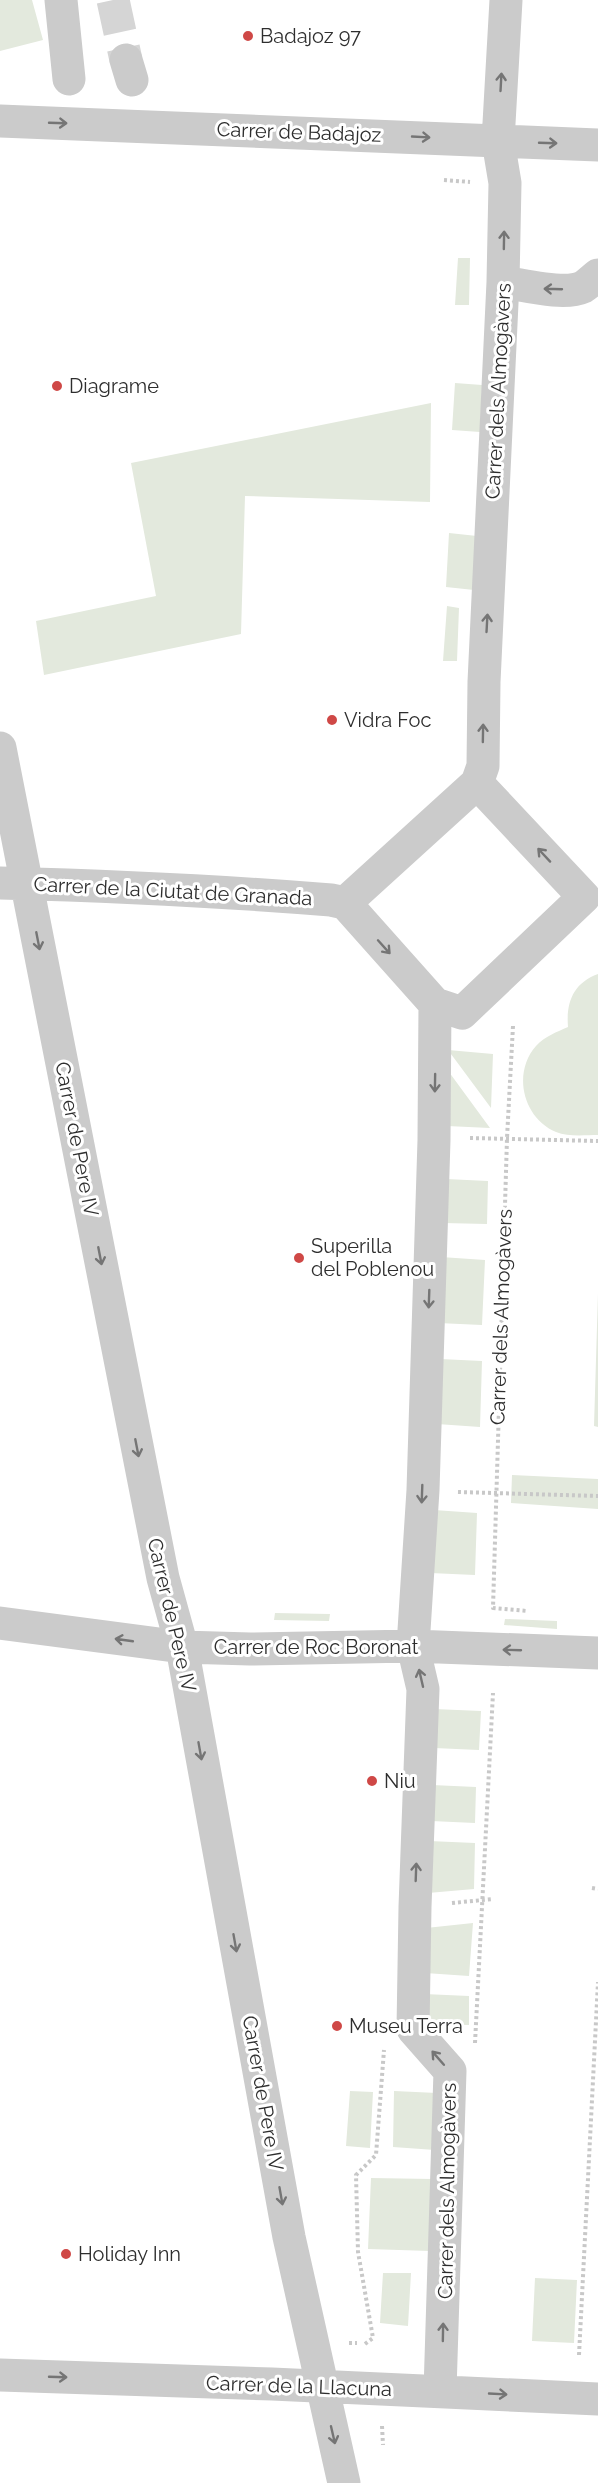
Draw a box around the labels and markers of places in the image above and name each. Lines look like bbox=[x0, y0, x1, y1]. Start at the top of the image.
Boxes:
place label: Badajoz 97 bbox=[260, 24, 361, 48]
marker: Badajoz 97 bbox=[241, 29, 255, 43]
place label: Diagrame bbox=[69, 374, 159, 398]
marker: Diagrame bbox=[50, 379, 64, 393]
place label: Vidra Foc bbox=[344, 708, 431, 732]
marker: Vidra Foc bbox=[325, 713, 339, 727]
place label: Superilla del Poblenou bbox=[311, 1234, 434, 1281]
marker: Superilla del Poblenou bbox=[292, 1251, 306, 1265]
place label: Niu bbox=[384, 1769, 416, 1793]
marker: Niu bbox=[365, 1774, 379, 1788]
place label: Museu Terra bbox=[349, 2014, 463, 2038]
marker: Museu Terra bbox=[330, 2019, 344, 2033]
place label: Holiday Inn bbox=[78, 2242, 181, 2266]
marker: Holiday Inn bbox=[59, 2247, 73, 2261]

